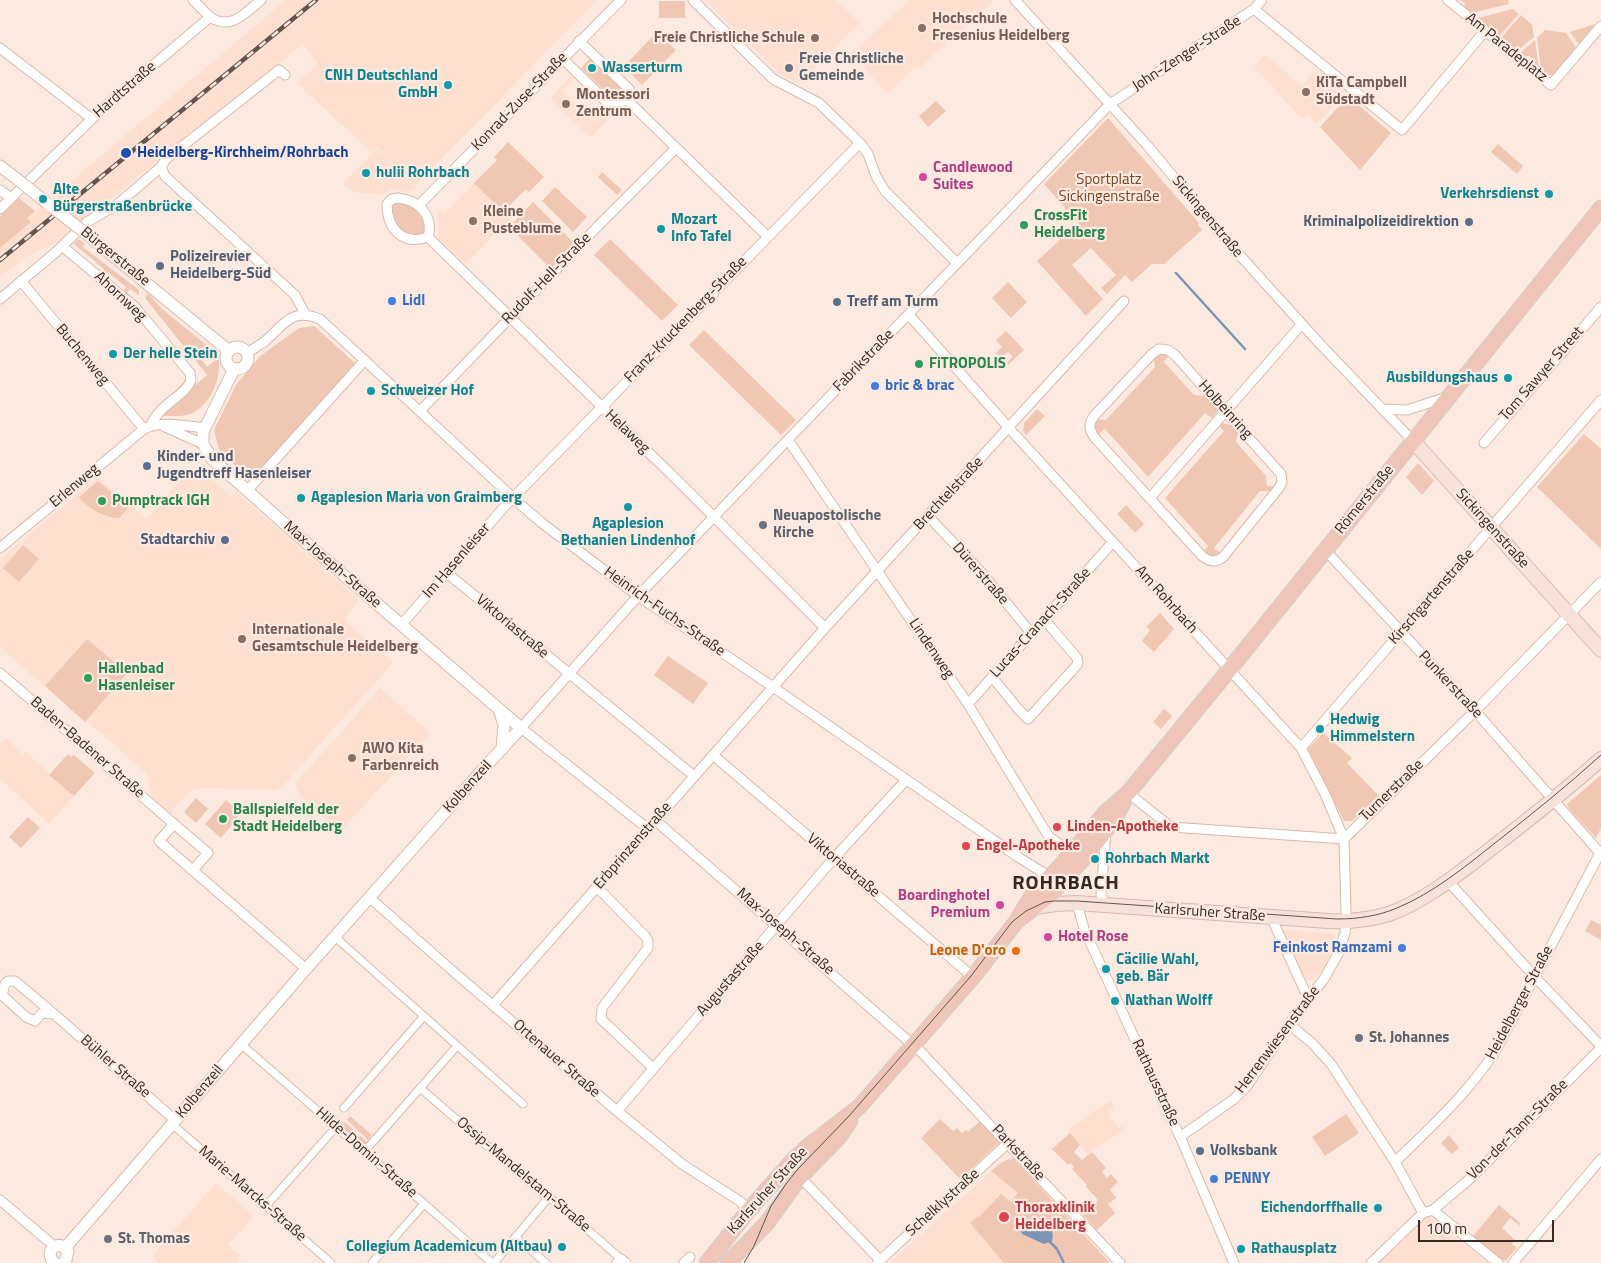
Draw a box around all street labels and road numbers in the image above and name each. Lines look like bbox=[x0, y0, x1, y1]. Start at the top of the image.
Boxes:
street label: Am Paradeplatz bbox=[1461, 9, 1551, 87]
street label: John-Zenger-Straße bbox=[1129, 12, 1245, 96]
street label: Konrad-Zuse-Straße bbox=[468, 49, 572, 155]
street label: Hardtstraße bbox=[90, 58, 160, 122]
street label: Sickingenstraße bbox=[1168, 173, 1246, 261]
street label: Bürgerstraße bbox=[77, 224, 153, 290]
street label: Rudolf-Hell-Straße bbox=[499, 229, 595, 329]
street label: Franz-Kruckenberg-Straße bbox=[621, 253, 751, 387]
street label: Ahornweg bbox=[90, 268, 150, 326]
street label: Buchenweg bbox=[51, 321, 113, 389]
street label: Tom Sawyer Street bbox=[1496, 323, 1588, 425]
street label: Fabrikstraße bbox=[830, 326, 898, 396]
street label: Holbeinring bbox=[1194, 377, 1256, 443]
street label: Helaweg bbox=[601, 406, 653, 458]
street label: Brechtelstraße bbox=[910, 454, 988, 534]
street label: Erlenweg bbox=[47, 460, 103, 512]
street label: Römerstraße bbox=[1332, 462, 1398, 538]
street label: Sickingenstraße bbox=[1452, 485, 1532, 573]
street label: Max-Joseph-Straße bbox=[279, 518, 385, 612]
street label: Im Hasenleiser bbox=[419, 520, 495, 602]
street label: Dürerstraße bbox=[948, 539, 1012, 609]
street label: Kirschgartenstraße bbox=[1386, 545, 1478, 649]
street label: Am Rohrbach bbox=[1131, 562, 1201, 638]
street label: Heinrich-Fuchs-Straße bbox=[600, 563, 728, 661]
street label: Lucas-Cranach-Straße bbox=[987, 564, 1095, 682]
street label: Viktoriastraße bbox=[472, 591, 552, 663]
street label: Lindenweg bbox=[904, 616, 958, 682]
street label: Punkerstraße bbox=[1414, 647, 1486, 723]
street label: Baden-Badener Straße bbox=[26, 694, 148, 802]
street label: Turnerstraße bbox=[1356, 756, 1428, 826]
street label: Kolbenzeil bbox=[440, 757, 496, 817]
street label: Erbprinzenstraße bbox=[590, 799, 676, 893]
street label: Viktoriastraße bbox=[803, 830, 883, 902]
street label: Max-Joseph-Straße bbox=[732, 885, 838, 979]
street label: Karlsruher Straße bbox=[1154, 900, 1266, 926]
street label: Augustastraße bbox=[694, 938, 768, 1020]
street label: Heidelberger Straße bbox=[1482, 943, 1558, 1063]
street label: Herrenwiesenstraße bbox=[1232, 983, 1324, 1097]
street label: Ortenauer Straße bbox=[509, 1016, 603, 1102]
street label: Bühler Straße bbox=[76, 1032, 154, 1102]
street label: Rathausstraße bbox=[1127, 1037, 1183, 1129]
street label: Kolbenzeil bbox=[172, 1062, 228, 1122]
street label: Von-der-Tann-Straße bbox=[1464, 1076, 1572, 1184]
street label: Hilde-Domin-Straße bbox=[312, 1104, 420, 1202]
street label: Ossip-Mandelstam-Straße bbox=[452, 1114, 594, 1236]
street label: Parkstraße bbox=[988, 1121, 1048, 1185]
street label: Marie-Marcks-Straße bbox=[194, 1142, 310, 1246]
street label: Karlsruher Straße bbox=[724, 1144, 812, 1238]
street label: Schelklystraße bbox=[903, 1165, 983, 1241]

